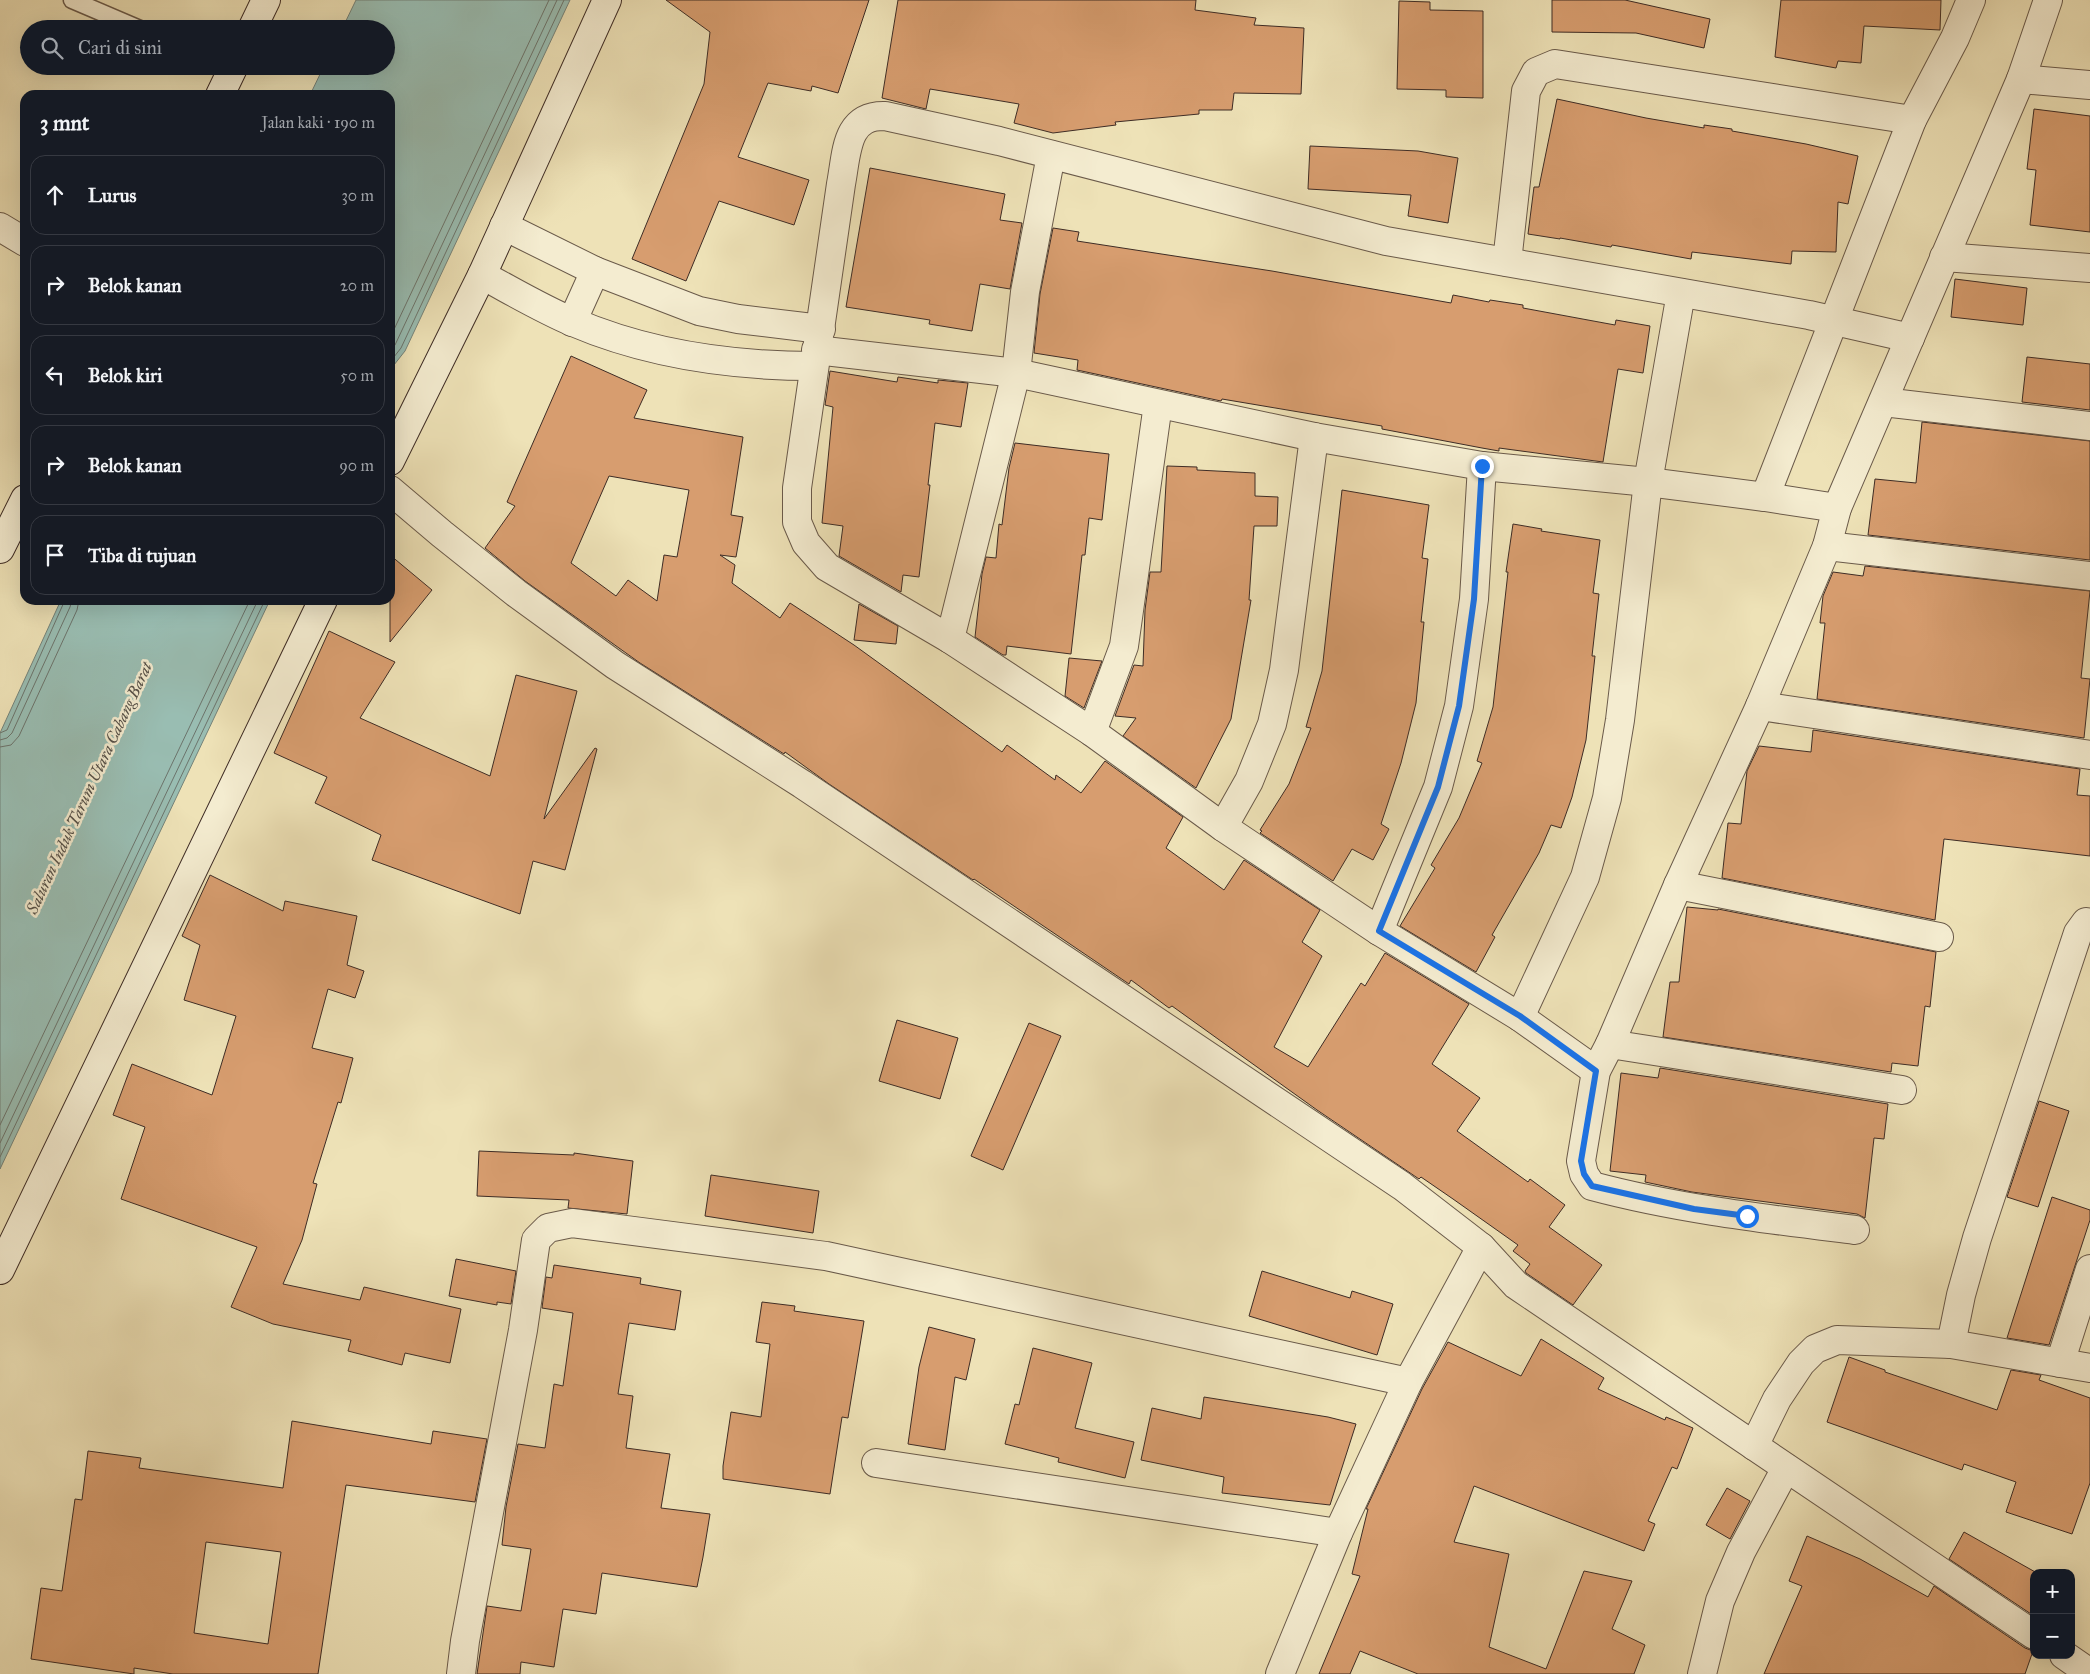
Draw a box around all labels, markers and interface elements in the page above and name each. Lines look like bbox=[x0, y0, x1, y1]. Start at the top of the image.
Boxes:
search box bbox=[20, 20, 395, 75]
icon: search bbox=[38, 34, 66, 62]
text: Cari di sini bbox=[78, 36, 162, 59]
text: 3 mnt bbox=[40, 110, 89, 136]
text: Jalan kaki · 190 m bbox=[262, 113, 375, 132]
icon: ahead bbox=[41, 181, 69, 209]
text: Lurus bbox=[88, 184, 136, 207]
text: 30 m bbox=[341, 186, 374, 205]
icon: right bbox=[41, 271, 69, 299]
text: Belok kanan bbox=[88, 274, 182, 297]
text: 20 m bbox=[340, 276, 374, 295]
icon: left bbox=[41, 361, 69, 389]
text: Belok kiri bbox=[88, 364, 162, 387]
text: 50 m bbox=[340, 366, 374, 385]
icon: right bbox=[41, 451, 69, 479]
text: Belok kanan bbox=[88, 454, 182, 477]
route end bbox=[1471, 455, 1494, 478]
text: 90 m bbox=[339, 456, 374, 475]
icon: arrive bbox=[41, 541, 69, 569]
text: Tiba di tujuan bbox=[88, 544, 196, 567]
water label: Saluran Induk Tarum Utara Cabang Barat bbox=[22, 658, 156, 918]
route start bbox=[1736, 1205, 1759, 1228]
map controls bbox=[2030, 1569, 2075, 1659]
button: + bbox=[2030, 1569, 2075, 1614]
button: − bbox=[2030, 1614, 2075, 1659]

